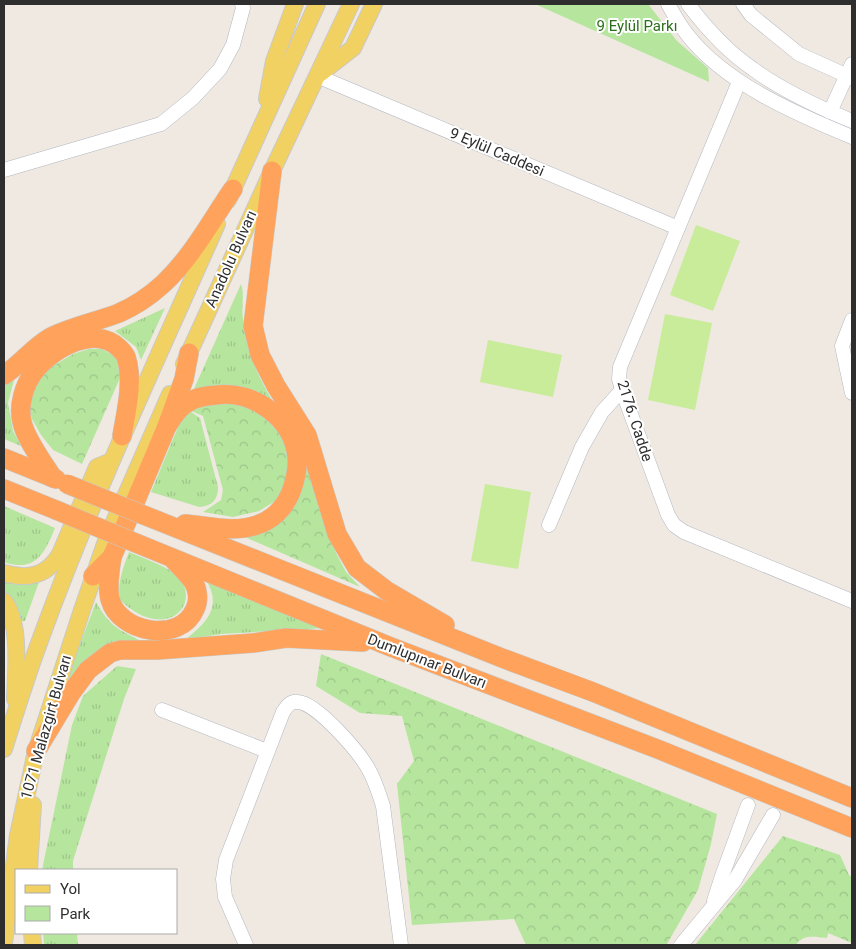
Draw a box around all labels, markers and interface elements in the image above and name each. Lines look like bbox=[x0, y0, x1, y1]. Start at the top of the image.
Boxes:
park label: 9 Eylül Parkı bbox=[597, 17, 677, 35]
street label: 9 Eylül Caddesi bbox=[447, 124, 547, 180]
street label: Anadolu Bulvarı bbox=[202, 208, 260, 310]
street label: 2176. Cadde bbox=[613, 378, 657, 464]
street label: Dumlupınar Bulvarı bbox=[365, 630, 489, 692]
street label: 1071 Malazgirt Bulvarı bbox=[17, 653, 75, 801]
legend bbox=[15, 869, 178, 934]
text: Yol bbox=[60, 880, 81, 898]
text: Park bbox=[60, 905, 91, 923]

